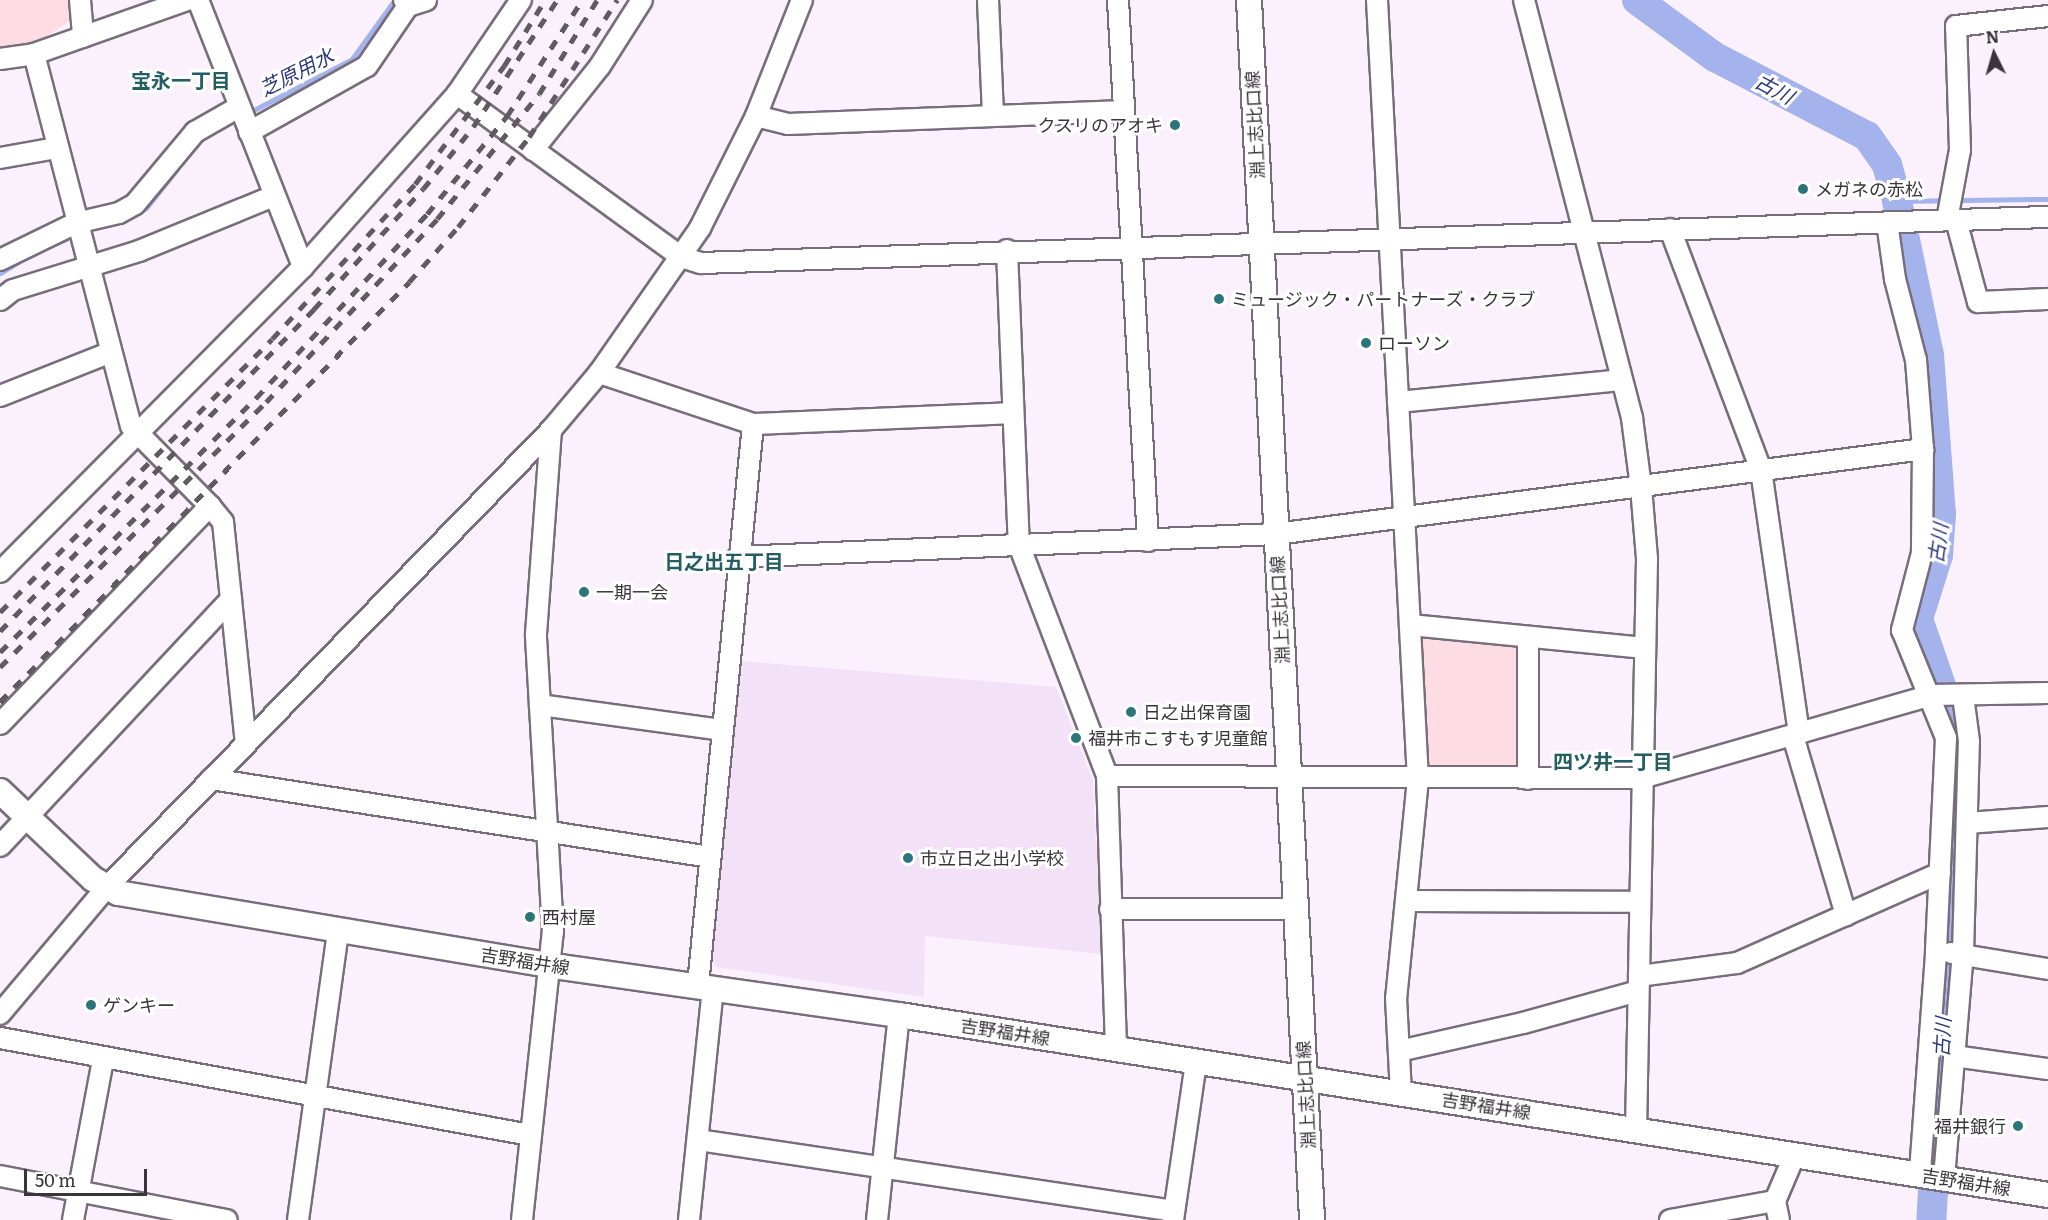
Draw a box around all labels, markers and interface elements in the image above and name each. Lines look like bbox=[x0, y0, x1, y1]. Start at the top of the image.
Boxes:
north arrow bbox=[1964, 24, 2024, 84]
text: N bbox=[1985, 24, 2000, 49]
water label: 芝原用水 bbox=[255, 42, 337, 100]
district label: 宝永一丁目 bbox=[131, 67, 231, 91]
water label: 古川 bbox=[1752, 68, 1798, 108]
street label: 淵上志比口線 bbox=[1241, 71, 1269, 179]
place label: クスリのアオキ bbox=[1037, 114, 1163, 136]
marker: クスリのアオキ bbox=[1168, 118, 1182, 132]
place label: メガネの赤松 bbox=[1815, 178, 1923, 200]
marker: メガネの赤松 bbox=[1796, 182, 1810, 196]
place label: ミュージック・パートナーズ・クラブ bbox=[1231, 288, 1537, 310]
marker: ミュージック・パートナーズ・クラブ bbox=[1212, 292, 1226, 306]
place label: ローソン bbox=[1378, 332, 1450, 354]
marker: ローソン bbox=[1359, 336, 1373, 350]
water label: 古川 bbox=[1922, 522, 1952, 564]
district label: 日之出五丁目 bbox=[664, 548, 784, 572]
street label: 淵上志比口線 bbox=[1266, 556, 1294, 664]
place label: 一期一会 bbox=[596, 581, 668, 603]
marker: 一期一会 bbox=[577, 585, 591, 599]
place label: 日之出保育園 bbox=[1143, 701, 1251, 723]
marker: 日之出保育園 bbox=[1124, 705, 1138, 719]
place label: 福井市こすもす児童館 bbox=[1088, 727, 1268, 749]
marker: 福井市こすもす児童館 bbox=[1069, 731, 1083, 745]
district label: 四ツ井一丁目 bbox=[1553, 748, 1673, 772]
place label: 市立日之出小学校 bbox=[920, 847, 1064, 869]
marker: 市立日之出小学校 bbox=[901, 851, 915, 865]
place label: 西村屋 bbox=[542, 906, 596, 928]
marker: 西村屋 bbox=[523, 910, 537, 924]
street label: 吉野福井線 bbox=[479, 943, 571, 979]
place label: ゲンキー bbox=[103, 994, 175, 1016]
marker: ゲンキー bbox=[84, 998, 98, 1012]
street label: 吉野福井線 bbox=[959, 1014, 1051, 1050]
water label: 古川 bbox=[1928, 1016, 1954, 1058]
street label: 淵上志比口線 bbox=[1292, 1041, 1320, 1149]
street label: 吉野福井線 bbox=[1440, 1088, 1532, 1124]
place label: 福井銀行 bbox=[1934, 1115, 2006, 1137]
marker: 福井銀行 bbox=[2011, 1119, 2025, 1133]
scale bar bbox=[27, 1157, 150, 1195]
street label: 吉野福井線 bbox=[1920, 1164, 2012, 1200]
text: 50 m bbox=[35, 1166, 76, 1193]

